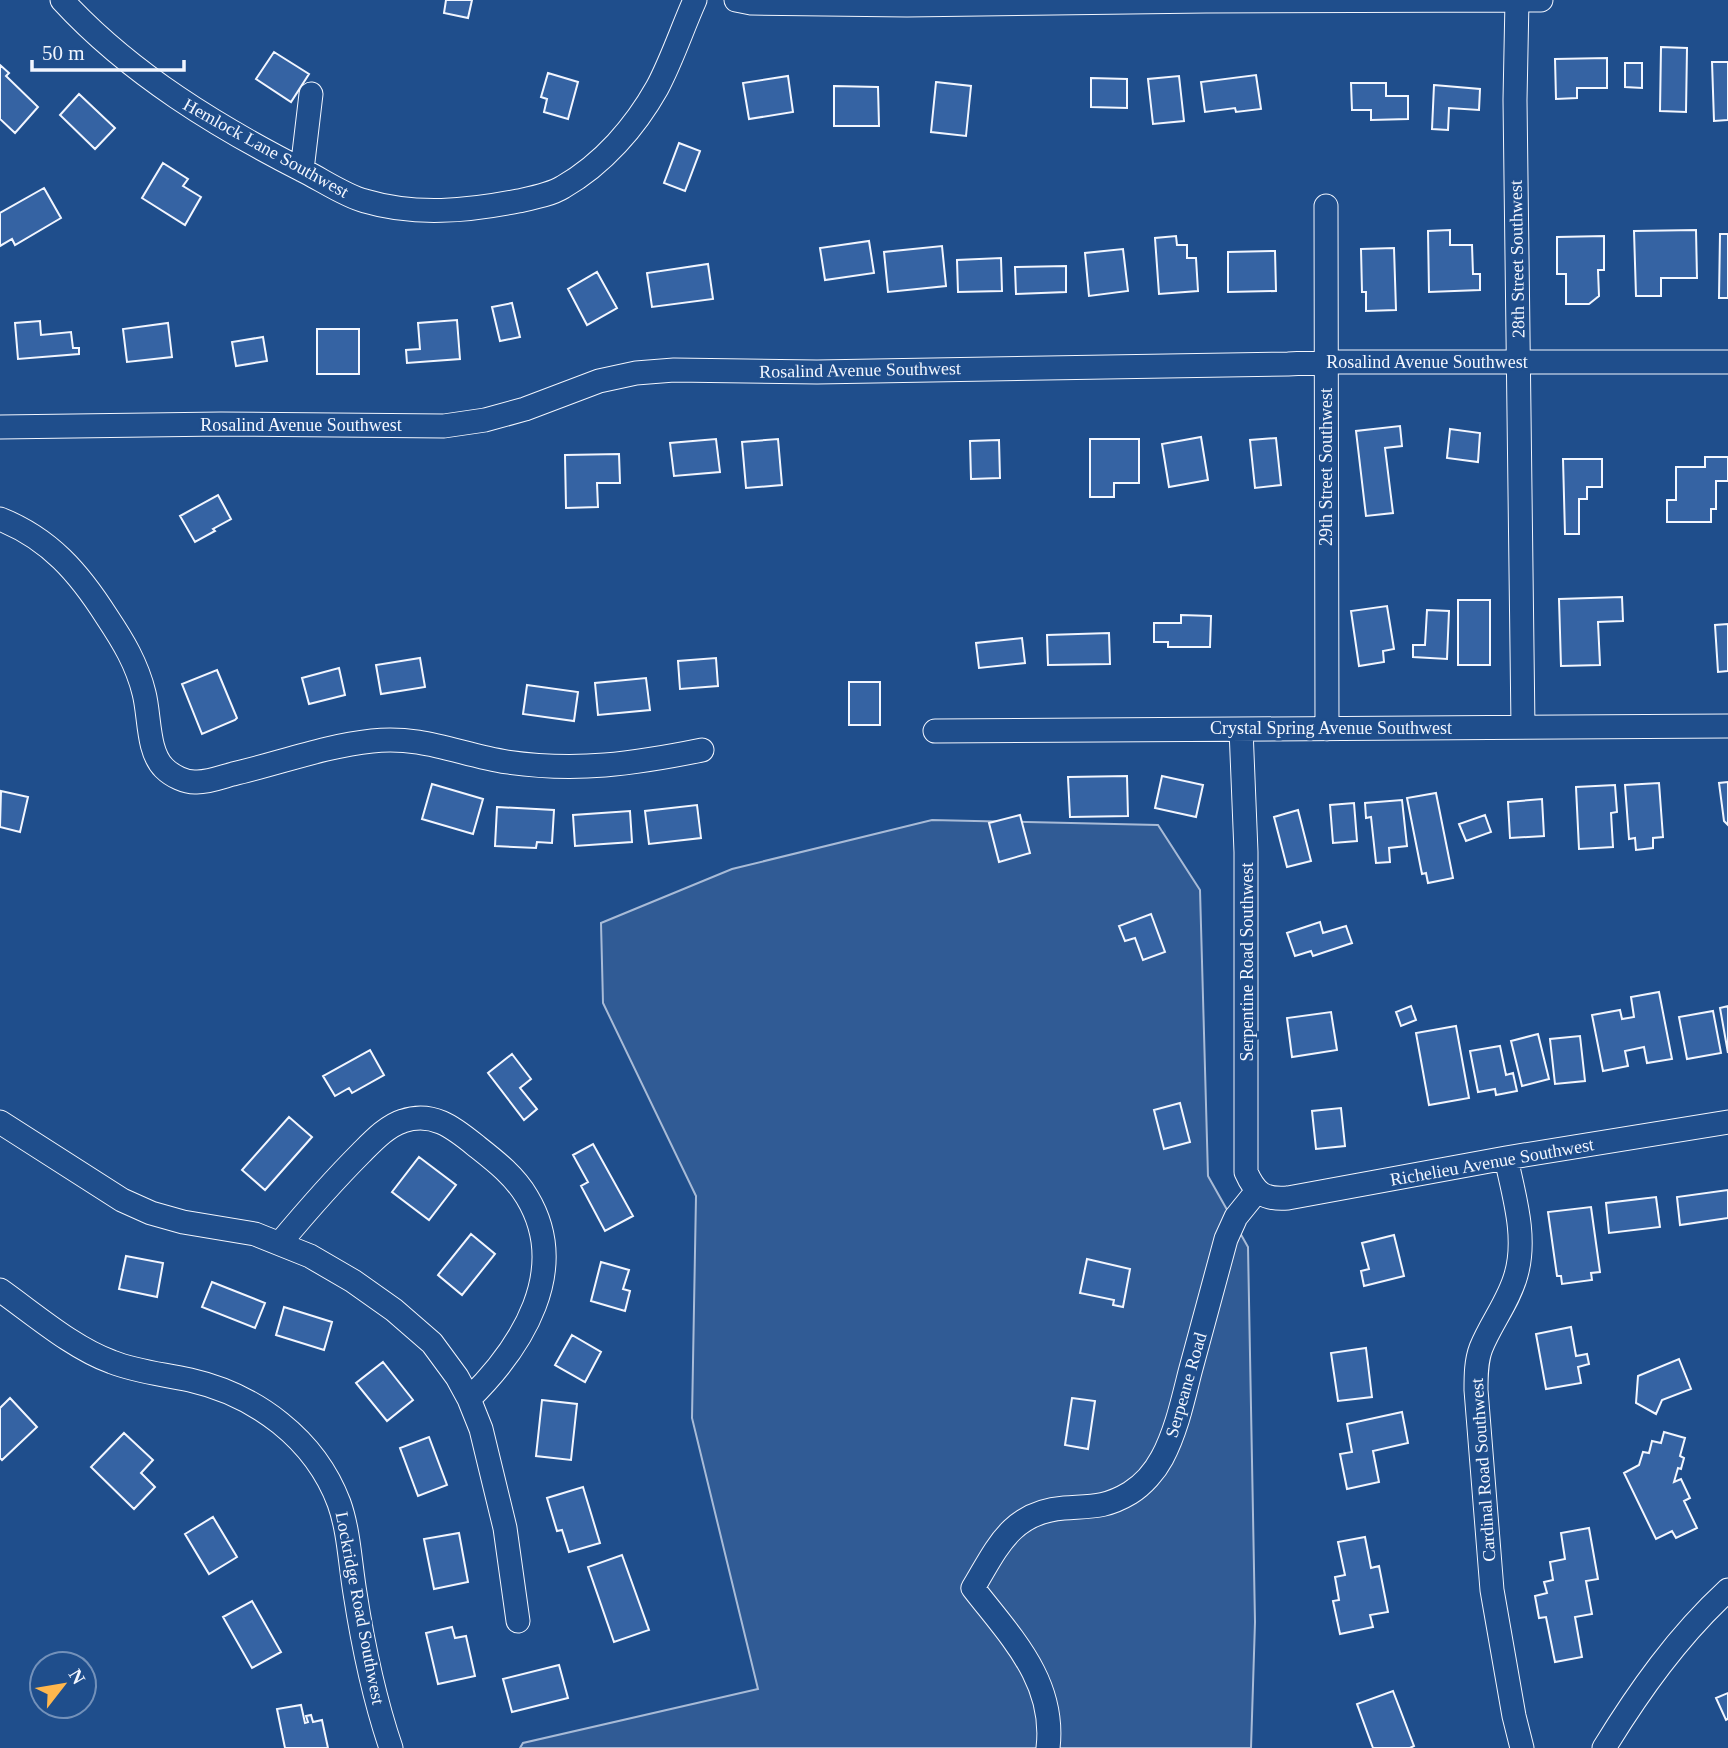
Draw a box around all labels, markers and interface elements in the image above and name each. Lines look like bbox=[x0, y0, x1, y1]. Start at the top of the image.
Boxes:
scale bar bbox=[32, 28, 184, 72]
text: 50 m bbox=[42, 41, 85, 65]
street label: Hemlock Lane Southwest bbox=[180, 94, 352, 202]
street label: 28th Street Southwest bbox=[1506, 180, 1528, 338]
street label: Rosalind Avenue Southwest bbox=[1326, 352, 1528, 372]
street label: Rosalind Avenue Southwest bbox=[759, 358, 961, 382]
street label: 29th Street Southwest bbox=[1316, 388, 1336, 546]
street label: Rosalind Avenue Southwest bbox=[200, 415, 402, 435]
street label: Crystal Spring Avenue Southwest bbox=[1210, 718, 1452, 738]
street label: Serpentine Road Southwest bbox=[1237, 863, 1257, 1061]
street label: Richelieu Avenue Southwest bbox=[1389, 1134, 1595, 1190]
street label: Serpeane Road bbox=[1161, 1330, 1211, 1440]
street label: Cardinal Road Southwest bbox=[1467, 1378, 1499, 1562]
street label: Lockridge Road Southwest bbox=[331, 1510, 389, 1706]
north arrow bbox=[28, 1650, 98, 1720]
text: N bbox=[65, 1665, 90, 1688]

